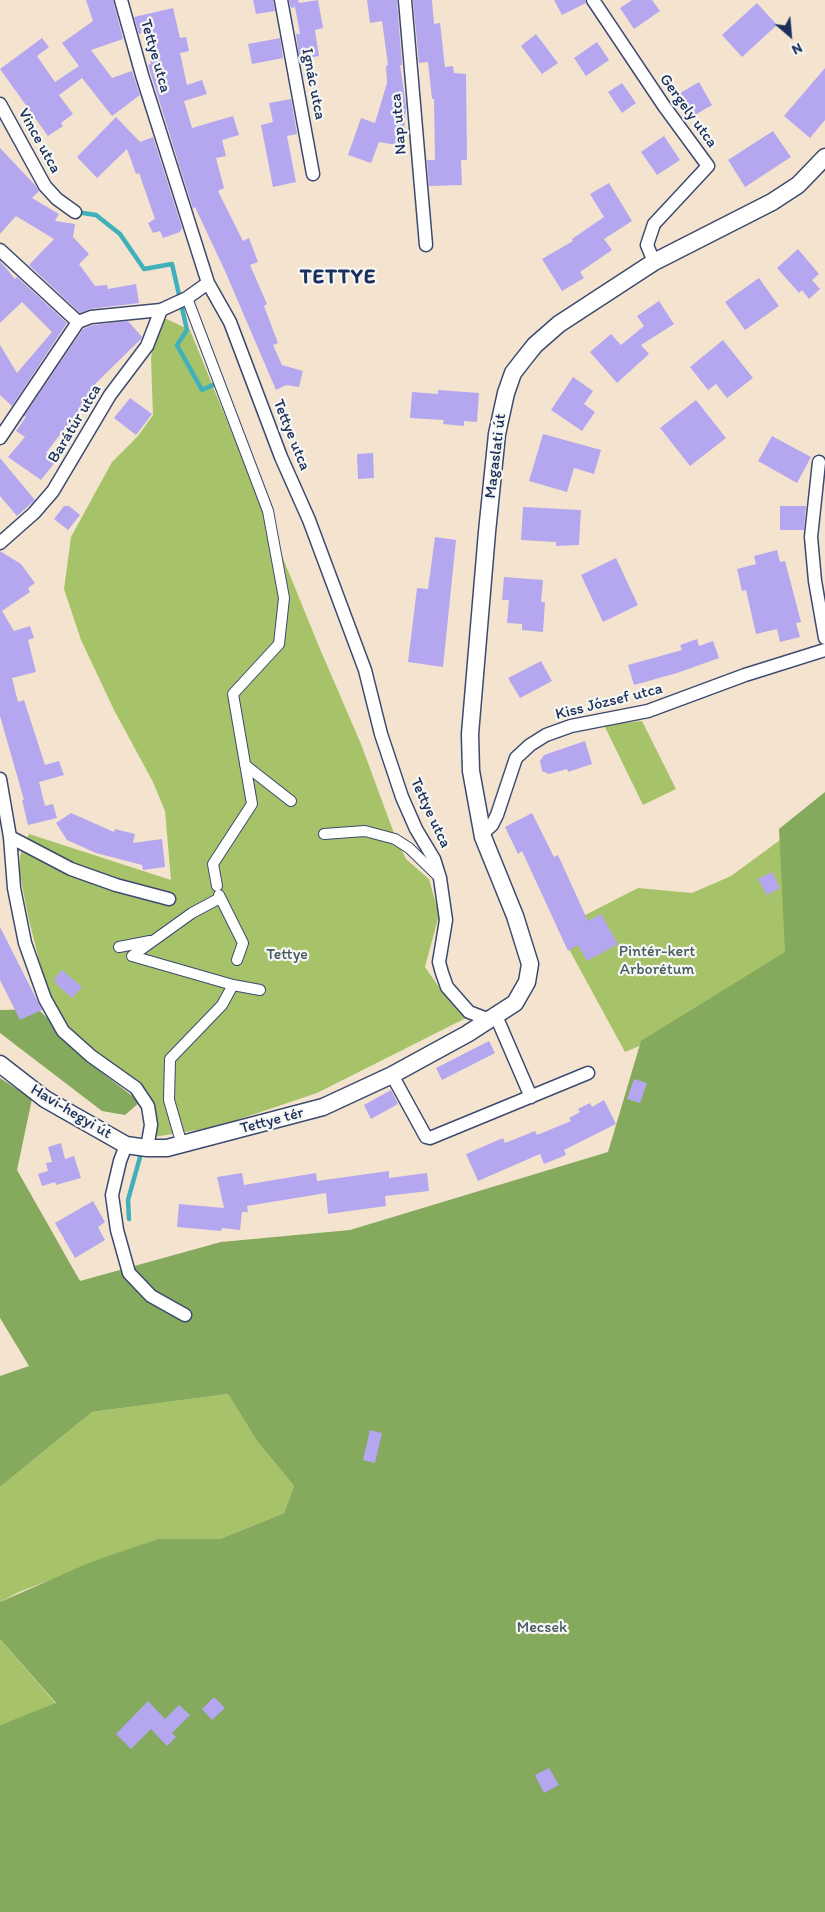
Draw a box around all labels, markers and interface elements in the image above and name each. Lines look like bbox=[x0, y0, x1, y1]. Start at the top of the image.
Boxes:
north arrow bbox=[765, 10, 815, 60]
street label: Tettye utca bbox=[135, 17, 175, 95]
text: N bbox=[789, 39, 805, 59]
street label: Ignác utca bbox=[297, 47, 329, 121]
street label: Gergely utca bbox=[655, 70, 721, 152]
street label: Nap utca bbox=[387, 93, 411, 155]
street label: Vince utca bbox=[13, 105, 65, 177]
district label: TETTYE bbox=[299, 265, 377, 291]
street label: Barátúr utca bbox=[44, 381, 106, 467]
street label: Tettye utca bbox=[268, 397, 314, 473]
street label: Magaslati út bbox=[481, 412, 511, 500]
street label: Kiss József utca bbox=[554, 679, 664, 725]
street label: Tettye utca bbox=[405, 775, 455, 851]
park label: Pintér-kert Arborétum bbox=[619, 942, 695, 980]
park label: Tettye bbox=[266, 945, 308, 965]
street label: Havi-hegyi út bbox=[27, 1080, 115, 1144]
street label: Tettye tér bbox=[238, 1103, 306, 1139]
park label: Mecsek bbox=[517, 1618, 567, 1638]

